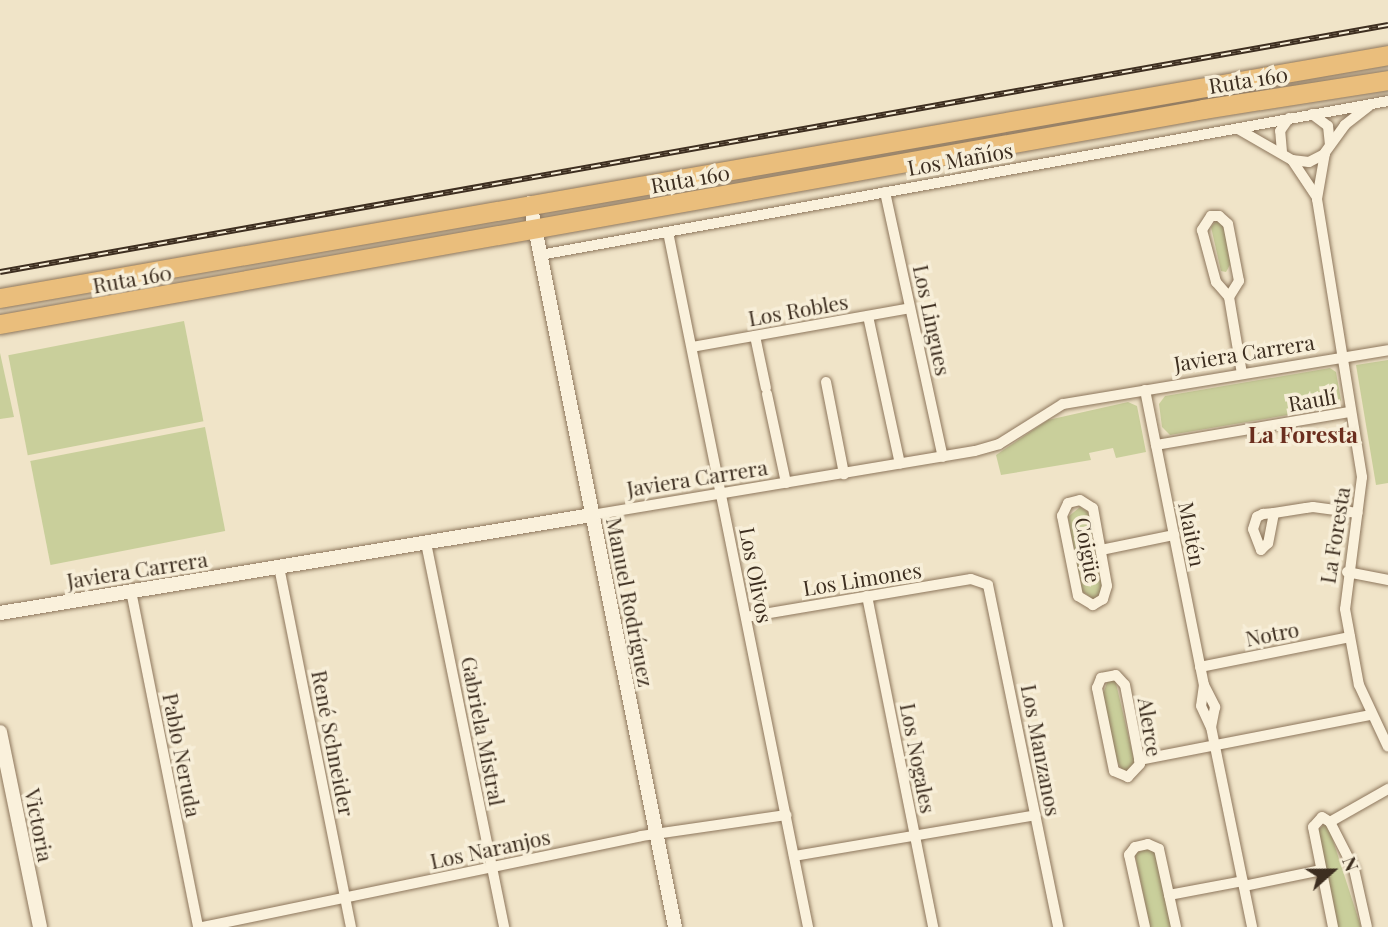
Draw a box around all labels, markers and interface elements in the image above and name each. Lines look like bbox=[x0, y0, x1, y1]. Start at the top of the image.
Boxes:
street label: Ruta 160 bbox=[1206, 60, 1290, 98]
street label: Los Mañíos bbox=[905, 136, 1015, 180]
street label: Ruta 160 bbox=[648, 159, 732, 197]
street label: Ruta 160 bbox=[90, 259, 174, 297]
street label: Los Lingues bbox=[909, 262, 957, 378]
street label: Los Robles bbox=[746, 288, 850, 330]
street label: Javiera Carrera bbox=[1172, 328, 1316, 376]
street label: Raulí bbox=[1286, 382, 1338, 416]
district label: La Foresta bbox=[1248, 420, 1358, 448]
street label: Javiera Carrera bbox=[625, 453, 769, 501]
street label: La Foresta bbox=[1314, 485, 1354, 585]
street label: Maitén bbox=[1174, 499, 1212, 569]
street label: Manuel Rodríguez bbox=[602, 515, 660, 689]
street label: Coigüe bbox=[1071, 515, 1107, 585]
street label: Los Olivos bbox=[735, 525, 779, 625]
street label: Javiera Carrera bbox=[65, 545, 209, 593]
street label: Los Limones bbox=[801, 556, 923, 600]
street label: Notro bbox=[1243, 615, 1301, 651]
street label: Gabriela Mistral bbox=[457, 654, 511, 808]
street label: René Schneider bbox=[308, 668, 360, 818]
street label: Los Manzanos bbox=[1017, 682, 1067, 818]
street label: Pablo Neruda bbox=[159, 691, 207, 819]
street label: Alerce bbox=[1134, 696, 1168, 758]
street label: Los Nogales bbox=[896, 701, 942, 815]
street label: Victoria bbox=[21, 786, 59, 864]
street label: Los Naranjos bbox=[428, 823, 552, 873]
north arrow bbox=[1297, 836, 1367, 906]
text: N bbox=[1337, 852, 1366, 875]

